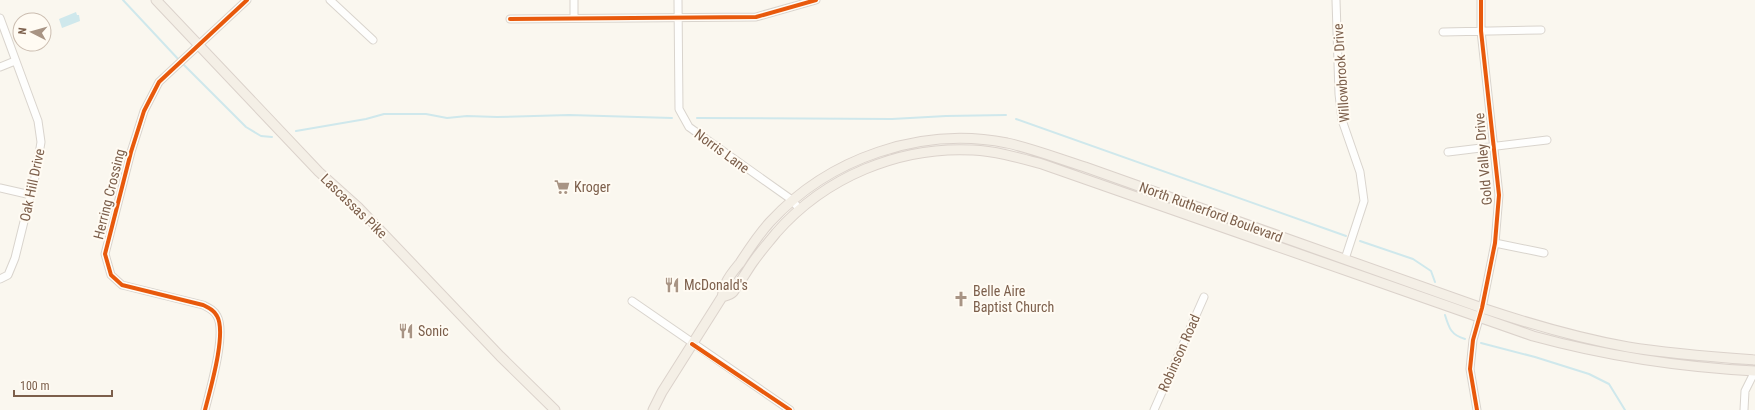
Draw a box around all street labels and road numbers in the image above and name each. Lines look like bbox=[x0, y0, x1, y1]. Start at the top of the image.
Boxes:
street label: Willowbrook Drive bbox=[1330, 23, 1352, 123]
street label: Gold Valley Drive bbox=[1471, 112, 1495, 206]
street label: Norris Lane bbox=[692, 126, 753, 176]
street label: Oak Hill Drive bbox=[16, 147, 48, 223]
street label: Herring Crossing bbox=[90, 147, 128, 241]
street label: Lascassas Pike bbox=[318, 170, 391, 242]
street label: North Rutherford Boulevard bbox=[1137, 179, 1285, 245]
street label: Robinson Road bbox=[1155, 312, 1203, 394]

